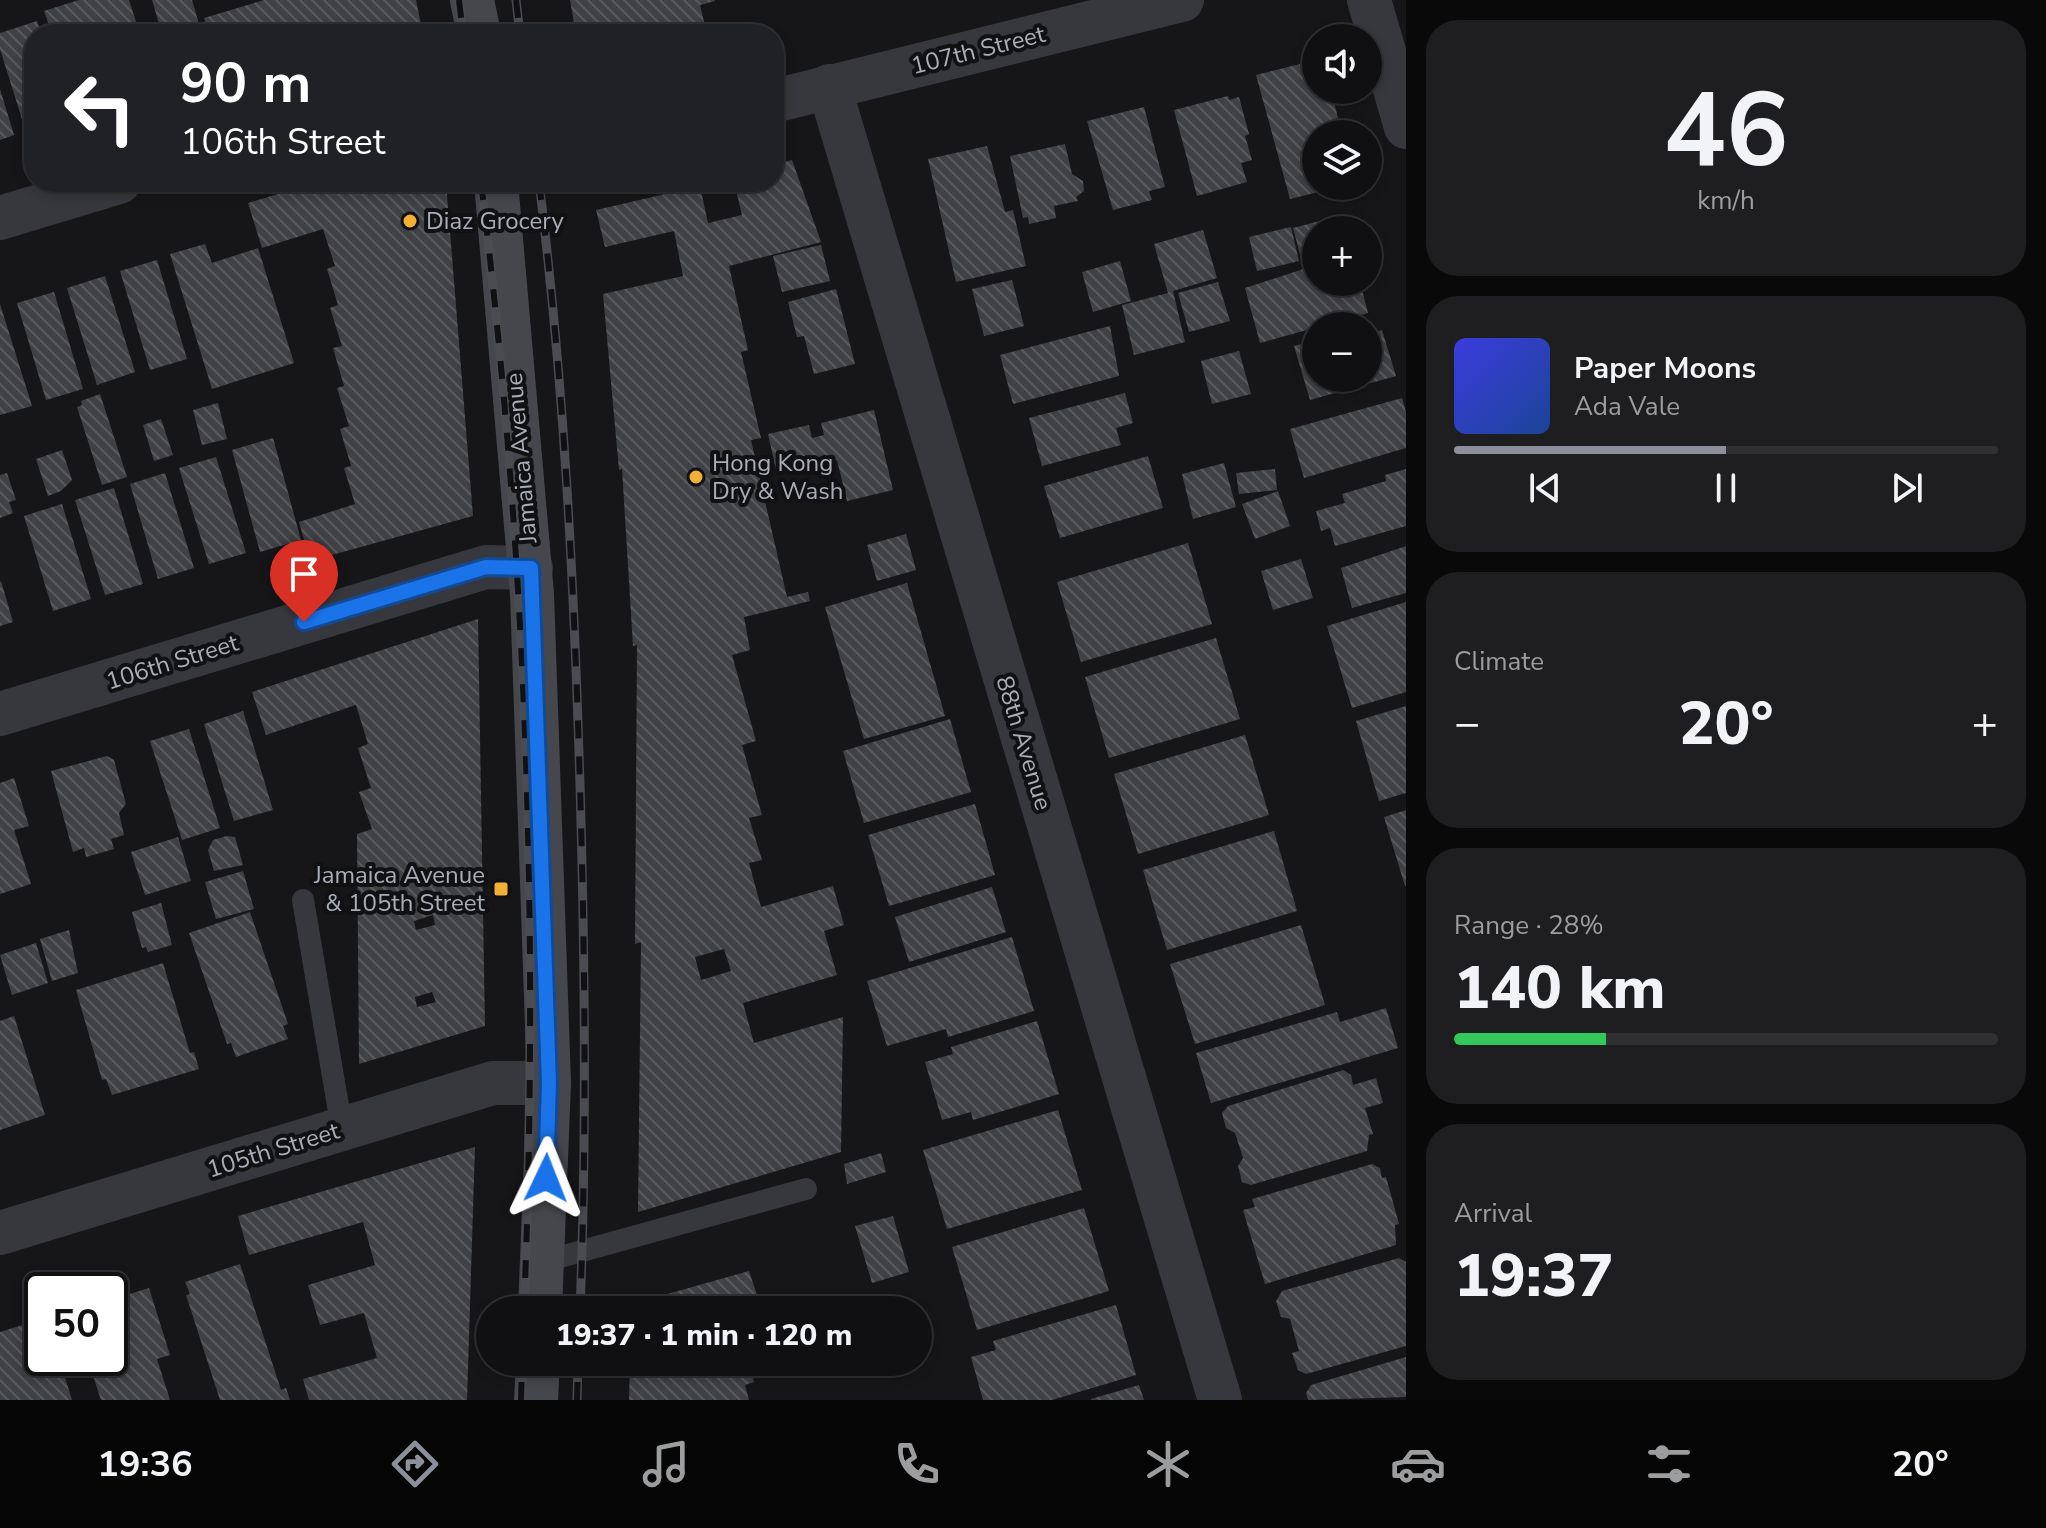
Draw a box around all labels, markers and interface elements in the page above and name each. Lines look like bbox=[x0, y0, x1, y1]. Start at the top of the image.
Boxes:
street label: 107th Street bbox=[908, 18, 1049, 82]
map controls bbox=[1302, 24, 1382, 392]
button: sound bbox=[1302, 24, 1382, 104]
text: 90 m bbox=[180, 45, 311, 122]
icon: left bbox=[48, 56, 152, 160]
text: 46 bbox=[1664, 60, 1788, 202]
text: 106th Street bbox=[180, 118, 385, 167]
button: layers bbox=[1302, 120, 1382, 200]
text: km/h bbox=[1697, 183, 1755, 218]
place label: Diaz Grocery bbox=[426, 205, 565, 237]
marker: Diaz Grocery bbox=[401, 212, 419, 230]
button: + bbox=[1302, 216, 1382, 296]
button: − bbox=[1302, 312, 1382, 392]
text: Paper Moons bbox=[1574, 348, 1756, 389]
street label: Jamaica Avenue bbox=[498, 371, 544, 546]
text: Ada Vale bbox=[1574, 389, 1680, 424]
place label: Hong Kong Dry & Wash bbox=[712, 447, 843, 507]
icon: previous bbox=[1523, 466, 1567, 510]
icon: pause bbox=[1704, 466, 1748, 510]
icon: next bbox=[1885, 466, 1929, 510]
marker: Hong Kong Dry & Wash bbox=[687, 468, 705, 486]
pin bbox=[270, 540, 338, 622]
icon: arrive bbox=[282, 552, 326, 596]
street label: 106th Street bbox=[102, 627, 243, 697]
text: Climate bbox=[1454, 644, 1544, 679]
street label: 88th Avenue bbox=[988, 672, 1060, 814]
text: 20° bbox=[1678, 683, 1774, 765]
text: − bbox=[1454, 694, 1480, 754]
text: + bbox=[1972, 694, 1998, 754]
place label: Jamaica Avenue & 105th Street bbox=[313, 859, 486, 919]
marker: Jamaica Avenue & 105th Street bbox=[492, 880, 510, 898]
text: Range · 28% bbox=[1454, 908, 1604, 943]
text: 140 km bbox=[1454, 947, 1666, 1029]
street label: 105th Street bbox=[203, 1115, 344, 1185]
position arrow bbox=[504, 1136, 588, 1220]
text: Arrival bbox=[1454, 1196, 1532, 1231]
text: 19:37 bbox=[1454, 1235, 1614, 1317]
speed limit sign: 50 bbox=[24, 1272, 128, 1376]
text: 19:37 · 1 min · 120 m bbox=[556, 1315, 852, 1356]
icon: directions bbox=[387, 1436, 443, 1492]
icon: music bbox=[638, 1436, 694, 1492]
icon: phone bbox=[889, 1436, 945, 1492]
icon: climate bbox=[1140, 1436, 1196, 1492]
icon: car bbox=[1390, 1436, 1446, 1492]
icon: filters bbox=[1641, 1436, 1697, 1492]
text: 19:36 bbox=[97, 1440, 193, 1489]
text: 20° bbox=[1892, 1440, 1949, 1489]

